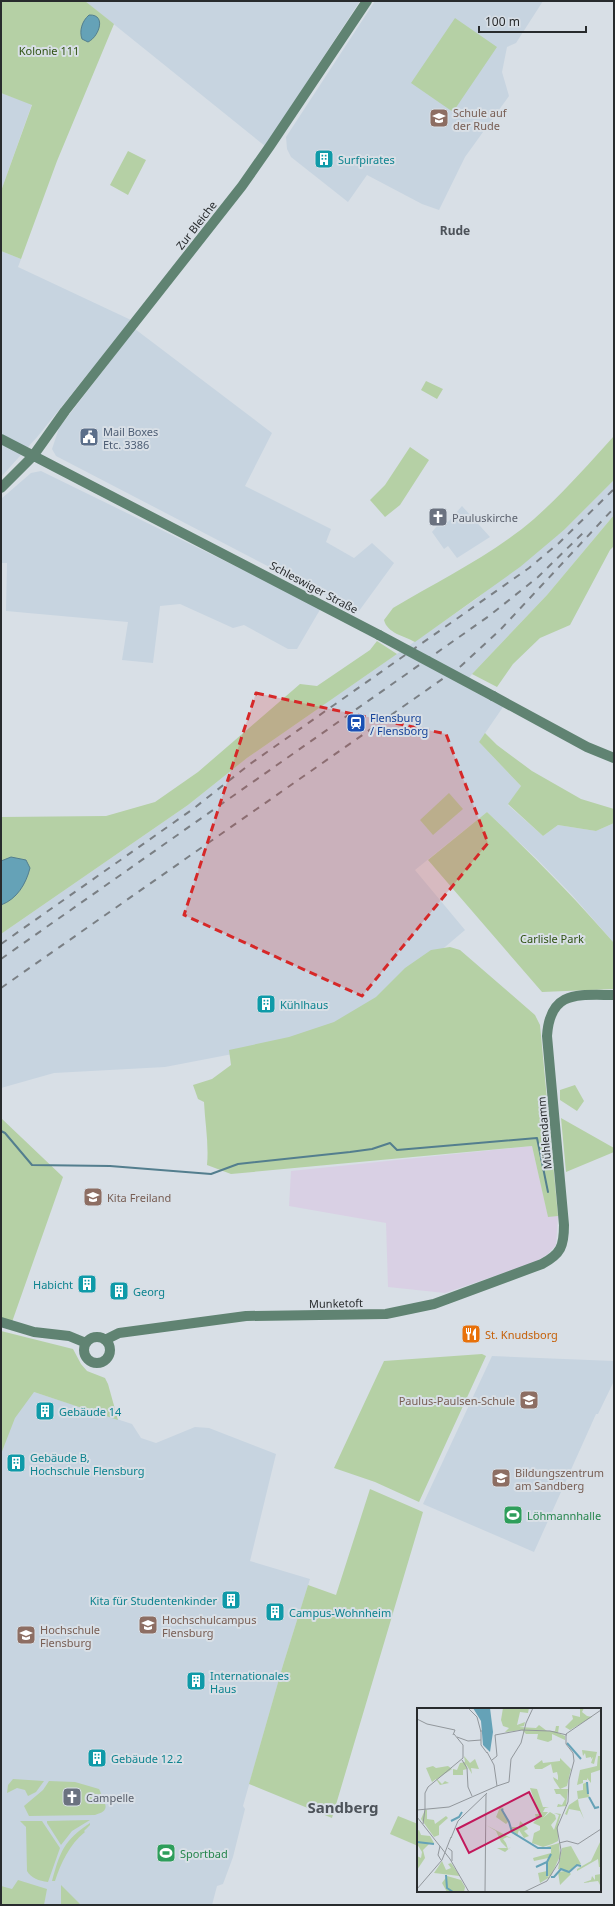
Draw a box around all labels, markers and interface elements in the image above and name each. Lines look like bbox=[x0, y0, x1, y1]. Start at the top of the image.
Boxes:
scale bar bbox=[479, 8, 586, 34]
text: 100 m bbox=[485, 13, 520, 30]
park label: Kolonie 111 bbox=[19, 43, 79, 58]
place label: Schule auf der Rude bbox=[453, 105, 508, 133]
school or university icon: Schule auf der Rude bbox=[428, 107, 450, 129]
building icon: Surfpirates bbox=[313, 148, 335, 170]
place label: Surfpirates bbox=[338, 152, 395, 167]
street label: Zur Bleiche bbox=[172, 198, 220, 252]
district label: Rude bbox=[440, 222, 470, 239]
place label: Mail Boxes Etc. 3386 bbox=[103, 424, 158, 452]
public building icon: Mail Boxes Etc. 3386 bbox=[78, 426, 100, 448]
church icon: Pauluskirche bbox=[427, 506, 449, 528]
place label: Pauluskirche bbox=[452, 510, 518, 525]
street label: Schleswiger Straße bbox=[267, 557, 361, 617]
place label: Flensburg / Flensborg bbox=[370, 710, 428, 738]
station icon: Flensburg / Flensborg bbox=[345, 712, 367, 734]
park label: Carlisle Park bbox=[520, 931, 584, 946]
building icon: Kühlhaus bbox=[255, 993, 277, 1015]
place label: Kühlhaus bbox=[280, 997, 328, 1012]
street label: Mühlendamm bbox=[533, 1096, 555, 1170]
school or university icon: Kita Freiland bbox=[82, 1186, 104, 1208]
place label: Kita Freiland bbox=[107, 1190, 171, 1205]
building icon: Habicht bbox=[76, 1273, 98, 1295]
place label: Habicht bbox=[33, 1277, 73, 1292]
building icon: Georg bbox=[108, 1280, 130, 1302]
place label: Georg bbox=[133, 1284, 165, 1299]
street label: Munketoft bbox=[309, 1295, 363, 1311]
restaurant icon: St. Knudsborg bbox=[460, 1323, 482, 1345]
place label: St. Knudsborg bbox=[485, 1327, 558, 1342]
school or university icon: Paulus-Paulsen-Schule bbox=[518, 1389, 540, 1411]
place label: Paulus-Paulsen-Schule bbox=[399, 1393, 515, 1408]
building icon: Gebäude 14 bbox=[34, 1400, 56, 1422]
place label: Gebäude 14 bbox=[59, 1404, 122, 1419]
place label: Gebäude B, Hochschule Flensburg bbox=[30, 1450, 145, 1478]
building icon: Gebäude B, Hochschule Flensburg bbox=[5, 1452, 27, 1474]
place label: Bildungszentrum am Sandberg bbox=[515, 1465, 604, 1493]
school or university icon: Bildungszentrum am Sandberg bbox=[490, 1467, 512, 1489]
sports icon: Löhmannhalle bbox=[502, 1504, 524, 1526]
place label: Löhmannhalle bbox=[527, 1508, 601, 1523]
building icon: Kita für Studentenkinder bbox=[220, 1589, 242, 1611]
place label: Kita für Studentenkinder bbox=[90, 1593, 217, 1608]
building icon: Campus-Wohnheim bbox=[264, 1601, 286, 1623]
place label: Campus-Wohnheim bbox=[289, 1605, 391, 1620]
place label: Hochschulcampus Flensburg bbox=[162, 1612, 256, 1640]
school or university icon: Hochschulcampus Flensburg bbox=[137, 1614, 159, 1636]
place label: Hochschule Flensburg bbox=[40, 1622, 100, 1650]
school or university icon: Hochschule Flensburg bbox=[15, 1624, 37, 1646]
place label: Internationales Haus bbox=[210, 1668, 289, 1696]
building icon: Internationales Haus bbox=[185, 1670, 207, 1692]
inset map bbox=[417, 1708, 601, 1892]
building icon: Gebäude 12.2 bbox=[86, 1747, 108, 1769]
place label: Gebäude 12.2 bbox=[111, 1751, 183, 1766]
church icon: Campelle bbox=[61, 1786, 83, 1808]
place label: Campelle bbox=[86, 1790, 134, 1805]
district label: Sandberg bbox=[308, 1797, 378, 1817]
sports icon: Sportbad bbox=[155, 1842, 177, 1864]
place label: Sportbad bbox=[180, 1846, 228, 1861]

